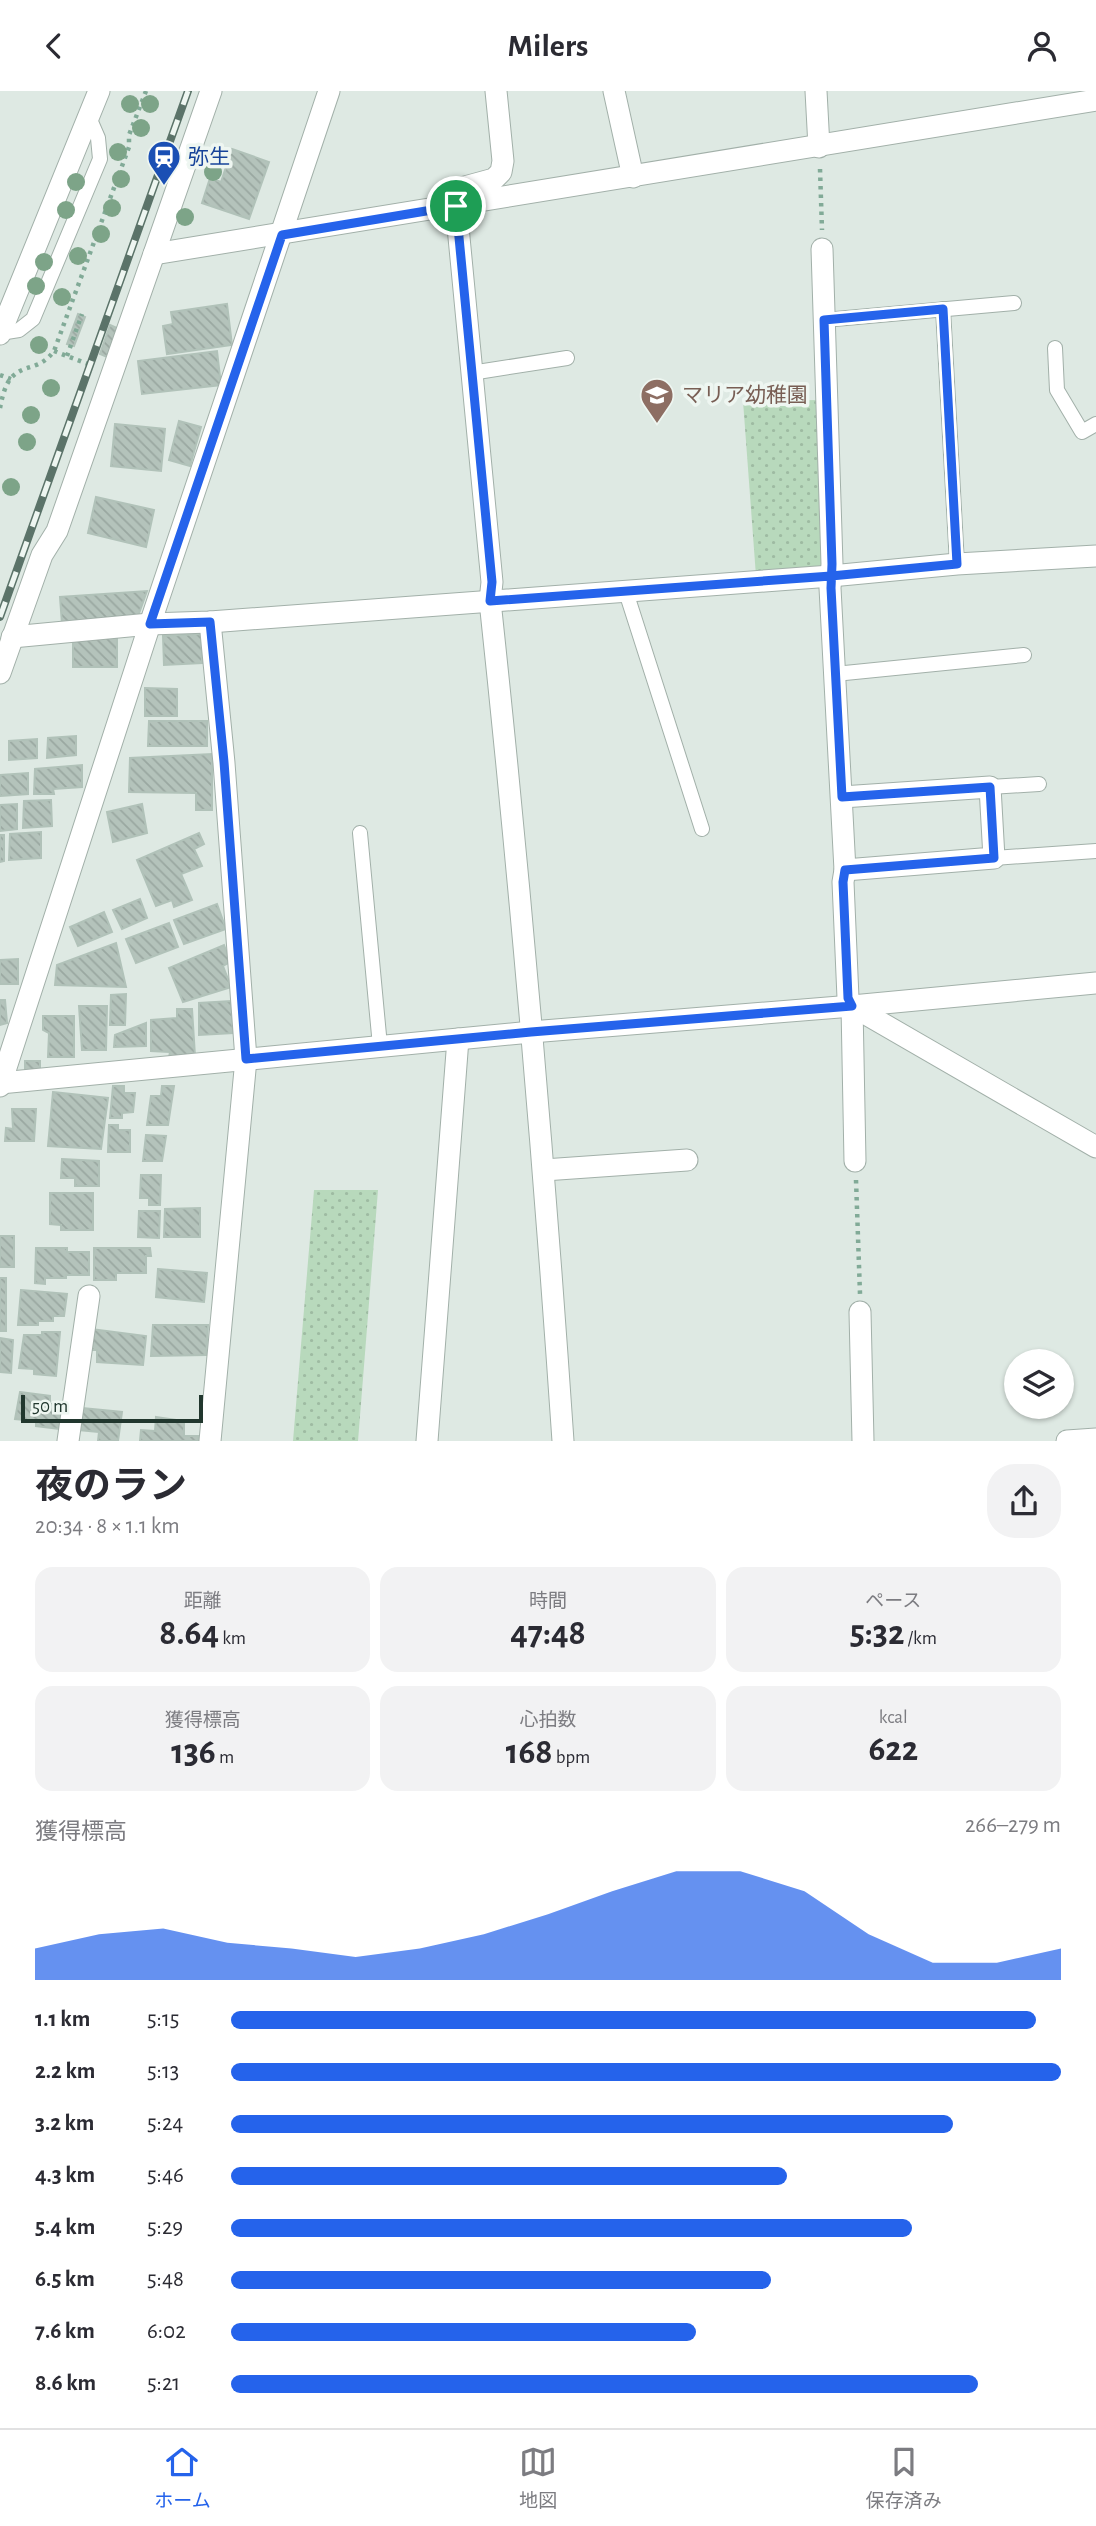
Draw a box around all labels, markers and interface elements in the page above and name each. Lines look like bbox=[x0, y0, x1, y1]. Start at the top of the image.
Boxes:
icon: back bbox=[35, 27, 73, 65]
icon: person bbox=[1023, 27, 1061, 65]
text: Milers bbox=[508, 30, 588, 62]
station icon: 弥生 bbox=[145, 138, 183, 187]
place label: 弥生 bbox=[188, 146, 230, 168]
pin bbox=[426, 176, 486, 236]
icon: arrive bbox=[437, 187, 475, 225]
school or university icon: マリア幼稚園 bbox=[638, 376, 676, 425]
place label: マリア幼稚園 bbox=[682, 384, 808, 406]
map controls bbox=[1004, 1349, 1074, 1419]
button: layers bbox=[1004, 1349, 1074, 1419]
scale bar bbox=[21, 1392, 203, 1424]
text: 50 m bbox=[32, 1397, 68, 1416]
button: share bbox=[987, 1464, 1061, 1538]
text: 夜のラン bbox=[35, 1468, 187, 1506]
text: 20:34 · 8 × 1.1 km bbox=[35, 1515, 180, 1538]
text: 距離 bbox=[184, 1592, 222, 1611]
text: 時間 bbox=[529, 1592, 567, 1611]
text: ペース bbox=[865, 1592, 921, 1611]
text: 8.64 bbox=[159, 1616, 219, 1651]
text: 47:48 bbox=[510, 1616, 586, 1651]
text: 5:32 bbox=[850, 1616, 904, 1651]
text: km bbox=[219, 1629, 246, 1648]
text: /km bbox=[904, 1629, 937, 1648]
text: kcal bbox=[879, 1708, 908, 1727]
text: 獲得標高 bbox=[165, 1711, 241, 1730]
text: 心拍数 bbox=[519, 1711, 577, 1730]
text: 622 bbox=[868, 1732, 918, 1767]
text: 136 bbox=[171, 1735, 216, 1770]
text: 168 bbox=[506, 1735, 553, 1770]
text: m bbox=[216, 1748, 234, 1767]
text: bpm bbox=[553, 1748, 590, 1767]
text: 266–279 m bbox=[965, 1814, 1061, 1837]
text: 獲得標高 bbox=[35, 1821, 127, 1844]
text: 1.1 km bbox=[35, 2008, 90, 2031]
text: 5:15 bbox=[147, 2008, 179, 2031]
text: 2.2 km bbox=[35, 2060, 95, 2083]
text: 5:13 bbox=[147, 2060, 179, 2083]
text: 3.2 km bbox=[35, 2112, 94, 2135]
text: 5:24 bbox=[147, 2112, 183, 2135]
text: 4.3 km bbox=[35, 2164, 95, 2187]
text: 5:46 bbox=[147, 2164, 184, 2187]
text: 5.4 km bbox=[35, 2216, 95, 2239]
text: 5:29 bbox=[147, 2216, 183, 2239]
text: 6.5 km bbox=[35, 2268, 95, 2291]
text: 5:48 bbox=[147, 2268, 184, 2291]
text: 7.6 km bbox=[35, 2320, 95, 2343]
text: 6:02 bbox=[147, 2320, 186, 2343]
text: 8.6 km bbox=[35, 2372, 96, 2395]
text: 5:21 bbox=[147, 2372, 180, 2395]
tab: ホーム bbox=[154, 2443, 211, 2513]
tab: 地図 bbox=[519, 2443, 557, 2513]
tab: 保存済み bbox=[866, 2443, 942, 2513]

